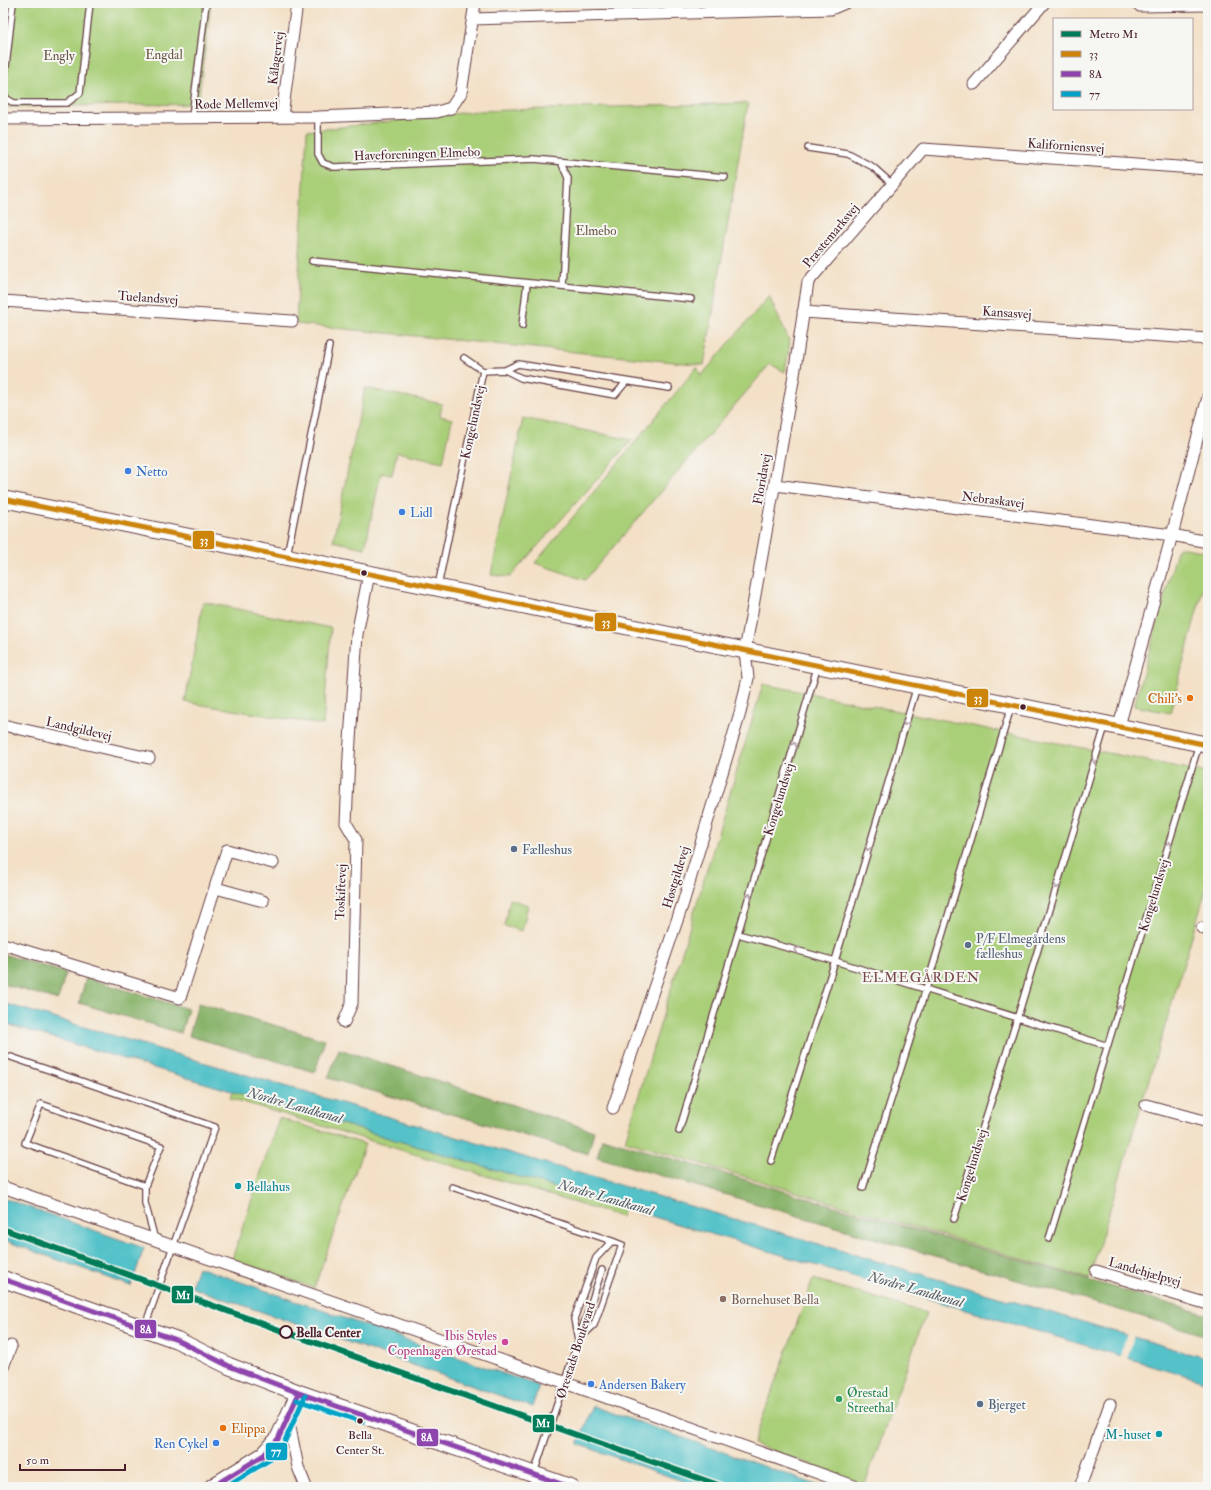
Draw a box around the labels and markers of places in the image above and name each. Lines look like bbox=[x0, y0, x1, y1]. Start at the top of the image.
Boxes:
place label: Netto bbox=[136, 464, 167, 480]
marker: Netto bbox=[123, 466, 133, 476]
place label: Lidl bbox=[410, 505, 433, 521]
marker: Lidl bbox=[397, 507, 407, 517]
unlabelled marker bbox=[359, 568, 369, 578]
place label: Chili's bbox=[1148, 691, 1183, 707]
marker: Chili's bbox=[1185, 693, 1195, 703]
unlabelled marker bbox=[1018, 702, 1028, 712]
place label: Fælleshus bbox=[522, 842, 573, 858]
marker: Fælleshus bbox=[509, 844, 519, 854]
place label: P/F Elmegårdens fælleshus bbox=[976, 931, 1066, 962]
marker: P/F Elmegårdens fælleshus bbox=[963, 940, 973, 950]
place label: Bellahus bbox=[246, 1179, 290, 1195]
marker: Bellahus bbox=[233, 1181, 243, 1191]
place label: Børnehuset Bella bbox=[731, 1292, 820, 1308]
marker: Børnehuset Bella bbox=[718, 1294, 728, 1304]
marker: Bella Center bbox=[279, 1325, 293, 1339]
place label: Bella Center bbox=[296, 1325, 362, 1341]
place label: Ibis Styles Copenhagen Ørestad bbox=[388, 1328, 498, 1360]
marker: Ibis Styles Copenhagen Ørestad bbox=[500, 1337, 510, 1347]
place label: Andersen Bakery bbox=[598, 1377, 686, 1394]
marker: Andersen Bakery bbox=[586, 1379, 596, 1389]
place label: Ørestad Streethal bbox=[847, 1385, 894, 1416]
marker: Ørestad Streethal bbox=[834, 1394, 844, 1404]
place label: Bjerget bbox=[988, 1397, 1026, 1413]
marker: Bjerget bbox=[975, 1399, 985, 1409]
marker: Bella Center St. bbox=[355, 1416, 365, 1426]
place label: Elippa bbox=[231, 1421, 266, 1438]
marker: Elippa bbox=[218, 1423, 228, 1433]
place label: M-huset bbox=[1105, 1427, 1151, 1443]
place label: Bella Center St. bbox=[336, 1428, 384, 1458]
marker: M-huset bbox=[1154, 1429, 1164, 1439]
place label: Ren Cykel bbox=[154, 1436, 209, 1453]
marker: Ren Cykel bbox=[211, 1438, 221, 1448]

